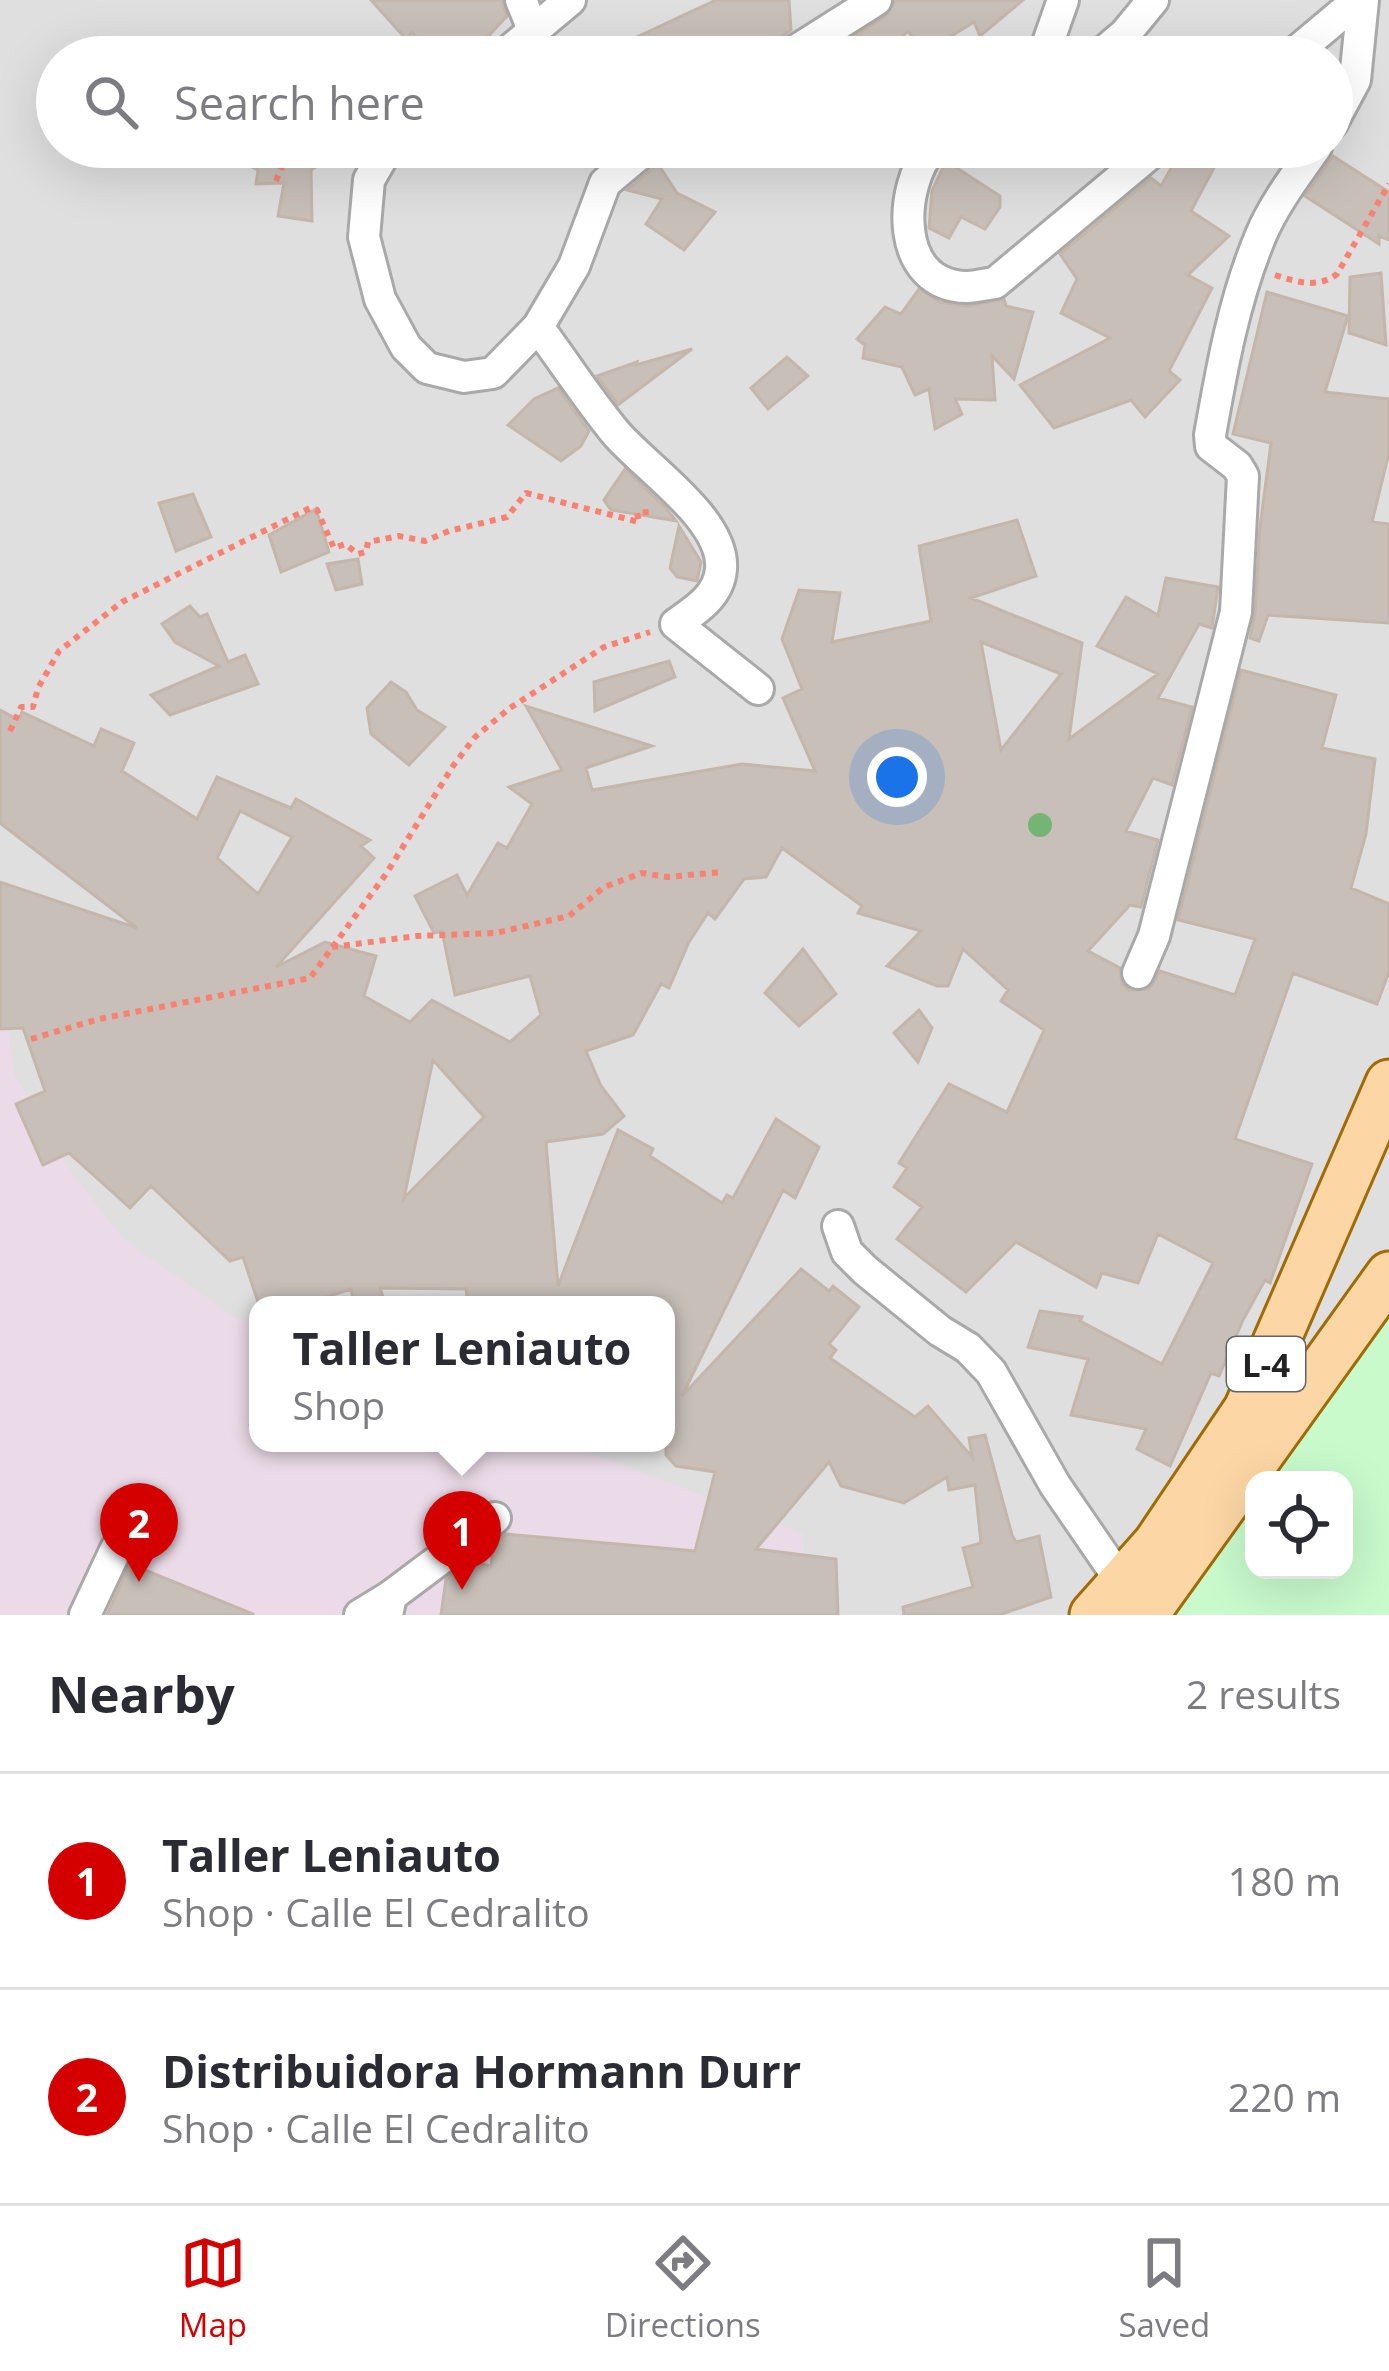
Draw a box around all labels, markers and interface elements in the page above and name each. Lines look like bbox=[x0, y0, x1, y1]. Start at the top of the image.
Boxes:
search box bbox=[36, 36, 1353, 168]
icon: search bbox=[78, 69, 144, 135]
text: Search here bbox=[174, 72, 425, 133]
your location bbox=[867, 747, 927, 807]
popup bbox=[249, 1296, 675, 1452]
text: Taller Leniauto bbox=[293, 1317, 631, 1378]
road number: L-4 bbox=[1227, 1337, 1305, 1391]
text: Shop bbox=[293, 1378, 385, 1431]
map controls bbox=[1245, 1471, 1353, 1579]
button: locate bbox=[1245, 1471, 1353, 1579]
pin: 2 bbox=[100, 1483, 178, 1582]
pin: 1 bbox=[423, 1491, 501, 1590]
text: Nearby bbox=[48, 1658, 235, 1728]
text: 2 results bbox=[1186, 1667, 1341, 1720]
text: Taller Leniauto bbox=[162, 1824, 501, 1885]
text: 1 bbox=[76, 1854, 98, 1907]
text: 180 m bbox=[1228, 1854, 1341, 1907]
text: Shop · Calle El Cedralito bbox=[162, 1885, 590, 1938]
text: Distribuidora Hormann Durr bbox=[162, 2040, 801, 2101]
text: 2 bbox=[76, 2070, 98, 2123]
text: 220 m bbox=[1228, 2070, 1341, 2123]
text: Shop · Calle El Cedralito bbox=[162, 2101, 590, 2154]
tab: Map bbox=[179, 2230, 247, 2347]
tab: Directions bbox=[605, 2230, 761, 2347]
tab: Saved bbox=[1118, 2230, 1210, 2347]

